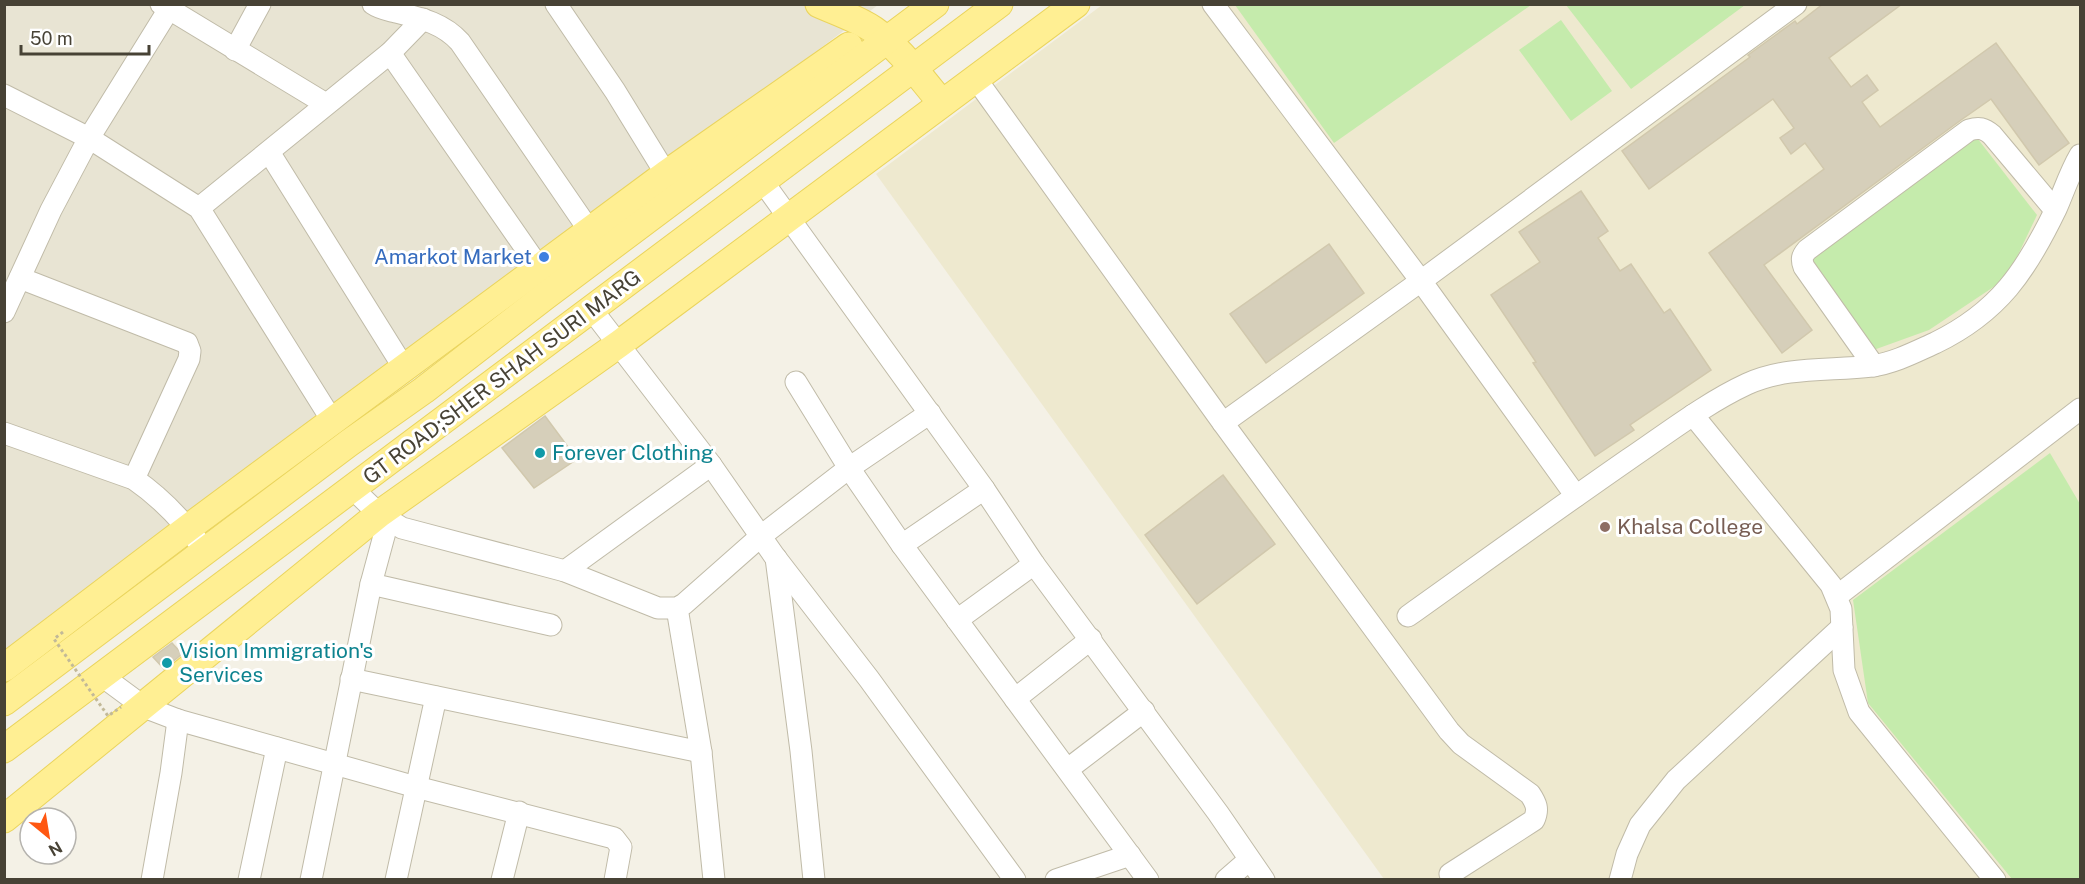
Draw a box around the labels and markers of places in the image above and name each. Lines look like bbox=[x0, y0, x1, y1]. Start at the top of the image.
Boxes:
place label: Amarkot Market bbox=[374, 244, 532, 269]
marker: Amarkot Market bbox=[537, 250, 551, 264]
place label: Forever Clothing bbox=[552, 440, 714, 465]
marker: Forever Clothing bbox=[533, 446, 547, 460]
place label: Khalsa College bbox=[1617, 514, 1763, 539]
marker: Khalsa College bbox=[1598, 520, 1612, 534]
place label: Vision Immigration's Services bbox=[179, 638, 373, 687]
marker: Vision Immigration's Services bbox=[160, 656, 174, 670]

